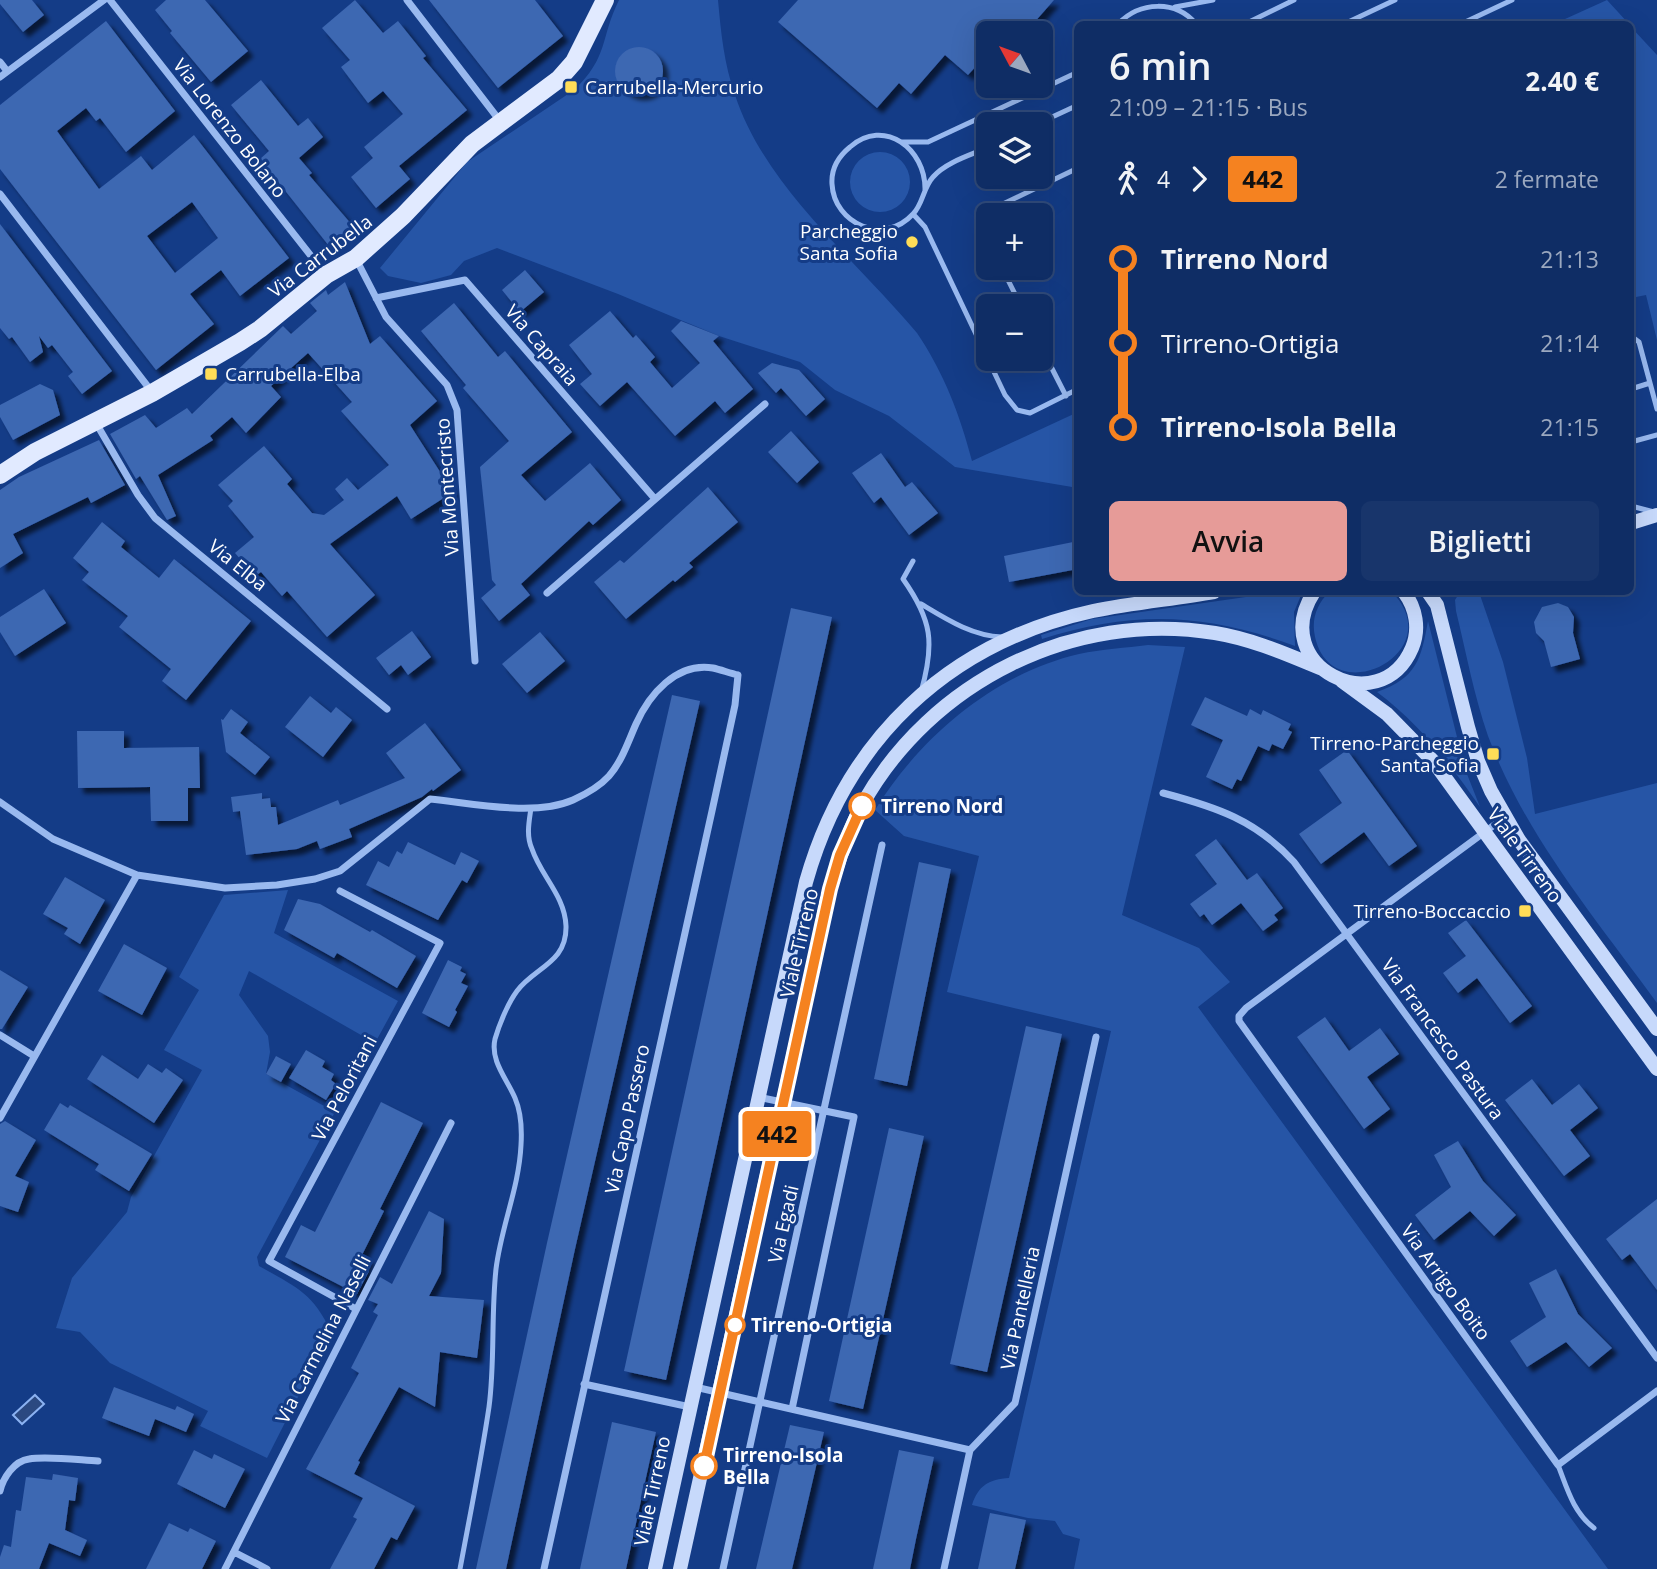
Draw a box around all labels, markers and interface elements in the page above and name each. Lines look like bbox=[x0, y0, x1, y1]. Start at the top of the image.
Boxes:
north arrow bbox=[976, 21, 1054, 98]
map controls bbox=[976, 21, 1053, 371]
text: 6 min bbox=[1109, 39, 1212, 91]
street label: Via Lorenzo Bolano bbox=[167, 53, 293, 203]
text: 2.40 € bbox=[1525, 63, 1599, 99]
place label: Carrubella-Mercurio bbox=[585, 74, 764, 100]
marker: Carrubella-Mercurio bbox=[563, 79, 579, 95]
text: 21:09 – 21:15 · Bus bbox=[1109, 91, 1308, 123]
button: layers bbox=[976, 112, 1053, 189]
icon: walk bbox=[1109, 160, 1147, 198]
icon: forward bbox=[1180, 160, 1218, 198]
text: 442 bbox=[1242, 162, 1283, 195]
text: 4 bbox=[1157, 163, 1170, 195]
text: 2 fermate bbox=[1495, 163, 1599, 195]
button: + bbox=[976, 203, 1053, 280]
street label: Via Carrubella bbox=[263, 208, 377, 304]
place label: Parcheggio Santa Sofia bbox=[800, 218, 898, 266]
marker: Parcheggio Santa Sofia bbox=[904, 234, 920, 250]
text: Tirreno Nord bbox=[1161, 241, 1328, 277]
text: 21:13 bbox=[1540, 243, 1599, 275]
button: − bbox=[976, 294, 1053, 371]
street label: Via Capraia bbox=[500, 299, 584, 391]
text: Tirreno-Ortigia bbox=[1161, 325, 1340, 361]
text: 21:14 bbox=[1540, 327, 1599, 359]
place label: Carrubella-Elba bbox=[225, 361, 361, 387]
marker: Carrubella-Elba bbox=[203, 366, 219, 382]
text: Tirreno-Isola Bella bbox=[1161, 409, 1397, 445]
text: 21:15 bbox=[1540, 411, 1599, 443]
street label: Via Montecristo bbox=[429, 417, 465, 557]
button: Avvia bbox=[1109, 501, 1347, 581]
button: Biglietti bbox=[1361, 501, 1599, 581]
street label: Via Elba bbox=[203, 533, 273, 597]
place label: Tirreno-Parcheggio Santa Sofia bbox=[1310, 730, 1479, 778]
marker: Tirreno-Parcheggio Santa Sofia bbox=[1485, 746, 1501, 762]
marker: Tirreno Nord bbox=[849, 793, 875, 819]
place label: Tirreno Nord bbox=[881, 793, 1003, 819]
street label: Viale Tirreno bbox=[1482, 802, 1568, 908]
street label: Viale Tirreno bbox=[774, 886, 824, 1000]
place label: Tirreno-Boccaccio bbox=[1353, 898, 1511, 924]
marker: Tirreno-Boccaccio bbox=[1517, 903, 1533, 919]
street label: Via Francesco Pastura bbox=[1376, 953, 1510, 1125]
street label: Via Peloritani bbox=[305, 1031, 383, 1145]
street label: Via Capo Passero bbox=[598, 1042, 656, 1196]
line badge: 442 bbox=[737, 1111, 817, 1157]
text: 442 bbox=[756, 1117, 798, 1150]
street label: Via Egadi bbox=[761, 1182, 805, 1266]
street label: Via Arrigo Boito bbox=[1395, 1219, 1497, 1345]
street label: Via Pantelleria bbox=[994, 1244, 1046, 1372]
street label: Via Carmelina Naselli bbox=[269, 1250, 377, 1428]
place label: Tirreno-Ortigia bbox=[751, 1312, 892, 1338]
marker: Tirreno-Ortigia bbox=[725, 1315, 745, 1335]
street label: Viale Tirreno bbox=[628, 1434, 676, 1548]
place label: Tirreno-Isola Bella bbox=[723, 1442, 843, 1490]
marker: Tirreno-Isola Bella bbox=[691, 1453, 717, 1479]

